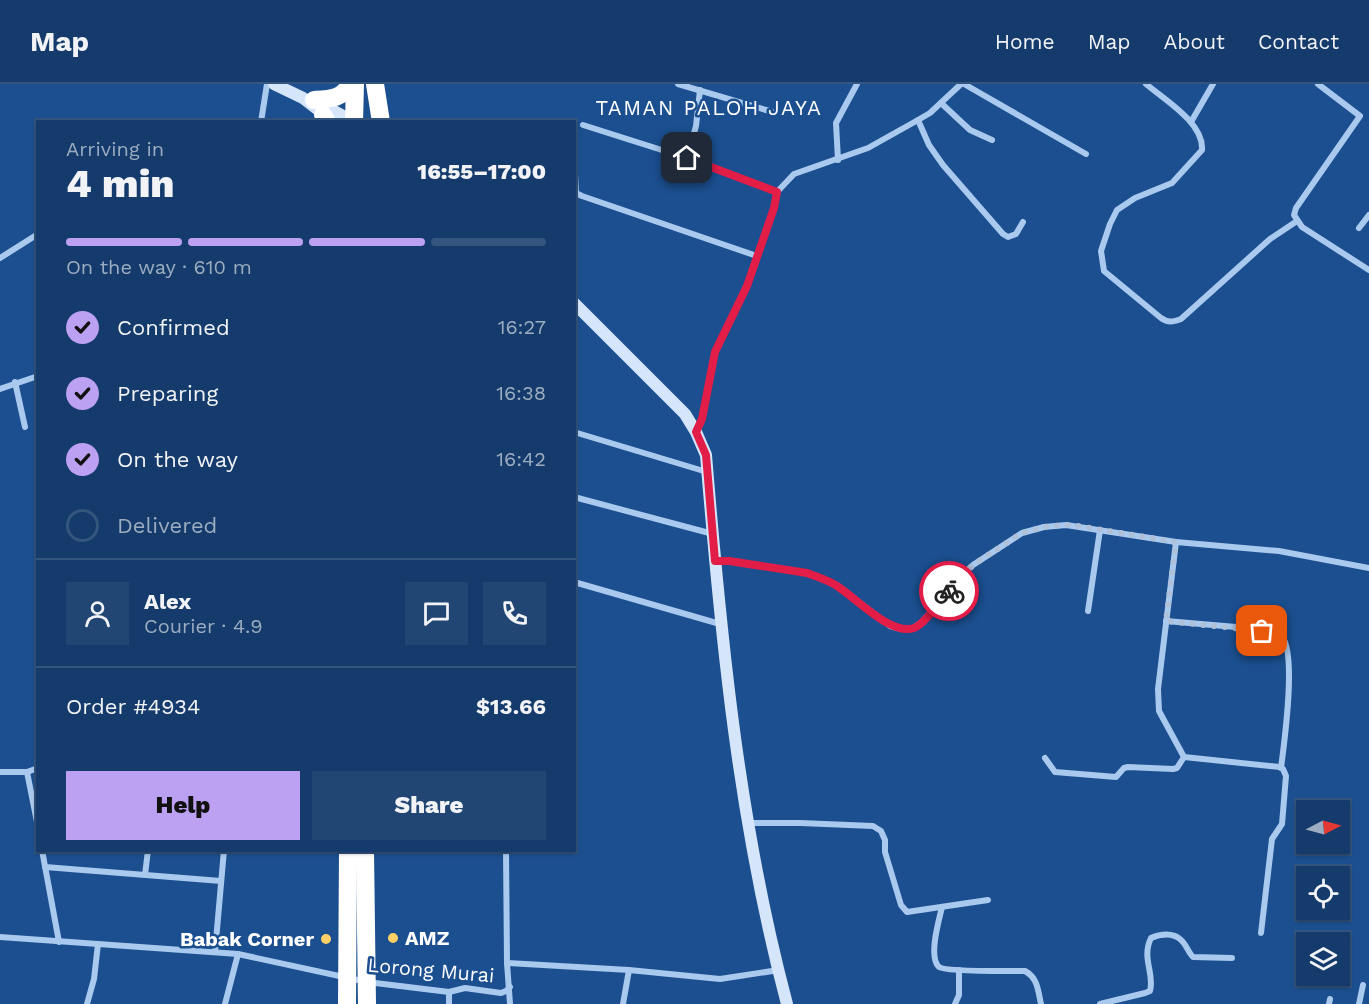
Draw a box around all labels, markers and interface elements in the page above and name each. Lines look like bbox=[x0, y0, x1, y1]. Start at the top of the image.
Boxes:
text: Map bbox=[30, 25, 89, 58]
text: Home bbox=[995, 29, 1055, 54]
text: Map bbox=[1088, 29, 1131, 54]
text: About bbox=[1164, 29, 1225, 54]
text: Contact bbox=[1258, 29, 1339, 54]
district label: TAMAN PALOH JAYA bbox=[596, 95, 822, 120]
pin bbox=[661, 132, 712, 183]
text: Arriving in bbox=[66, 137, 164, 161]
icon: home bbox=[670, 141, 703, 174]
text: 16:55–17:00 bbox=[417, 159, 546, 184]
text: 4 min bbox=[66, 161, 175, 206]
text: On the way · 610 m bbox=[66, 255, 252, 279]
icon: check bbox=[66, 311, 99, 344]
text: Confirmed bbox=[117, 315, 230, 340]
text: 16:27 bbox=[498, 315, 546, 339]
icon: check bbox=[66, 377, 99, 410]
text: Preparing bbox=[117, 381, 218, 406]
text: 16:38 bbox=[496, 381, 546, 405]
icon: check bbox=[66, 443, 99, 476]
text: On the way bbox=[117, 447, 238, 472]
text: 16:42 bbox=[496, 447, 546, 471]
text: Delivered bbox=[117, 513, 217, 538]
courier bbox=[919, 561, 979, 621]
icon: bike bbox=[933, 575, 966, 608]
button: person bbox=[66, 582, 129, 645]
button: chat bbox=[405, 582, 468, 645]
button: phone bbox=[483, 582, 546, 645]
text: Alex bbox=[144, 589, 191, 614]
pin bbox=[1236, 605, 1287, 656]
text: Courier · 4.9 bbox=[144, 614, 263, 638]
icon: bag bbox=[1245, 614, 1278, 647]
text: Order #4934 bbox=[66, 694, 200, 719]
text: $13.66 bbox=[476, 694, 546, 719]
button: Help bbox=[66, 771, 300, 840]
button: Share bbox=[312, 771, 546, 840]
north arrow bbox=[1296, 800, 1350, 854]
map controls bbox=[1296, 800, 1350, 986]
button: locate bbox=[1296, 866, 1350, 920]
place label: AMZ bbox=[405, 926, 450, 950]
place label: Babak Corner bbox=[180, 927, 314, 951]
marker: AMZ bbox=[386, 931, 400, 945]
marker: Babak Corner bbox=[319, 932, 333, 946]
button: layers bbox=[1296, 932, 1350, 986]
street label: Lorong Murai bbox=[367, 953, 495, 987]

